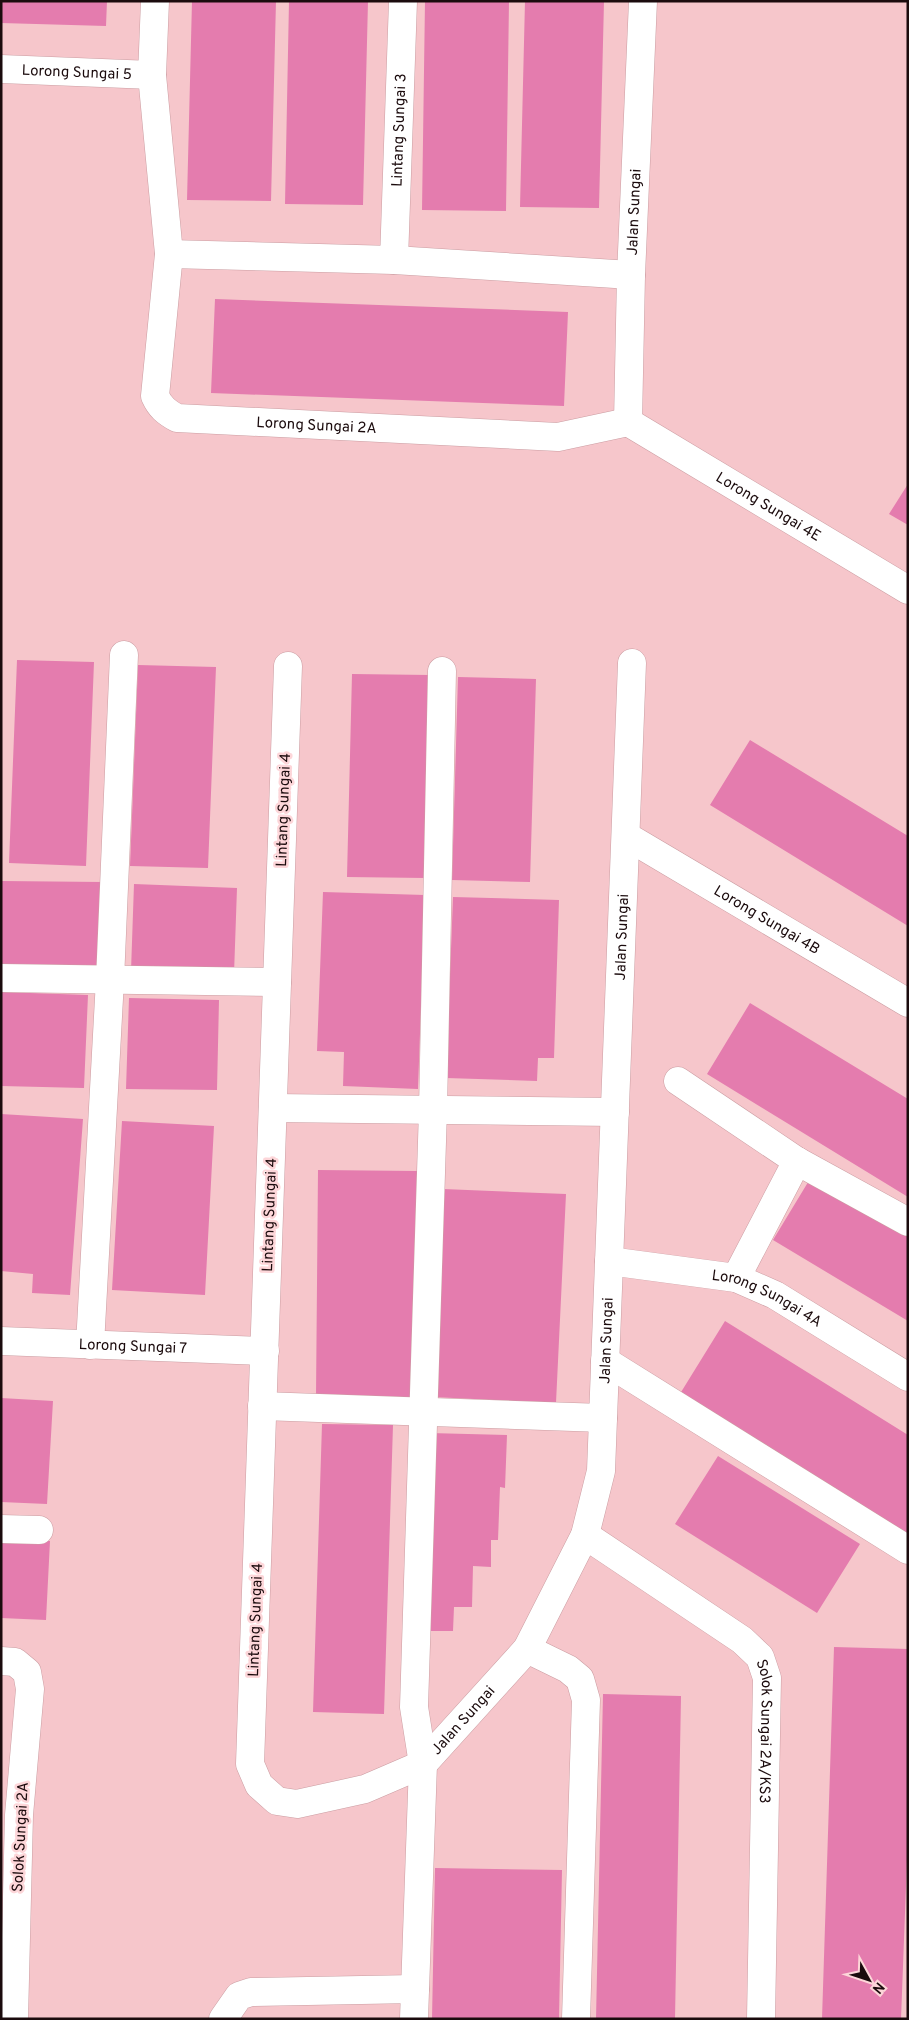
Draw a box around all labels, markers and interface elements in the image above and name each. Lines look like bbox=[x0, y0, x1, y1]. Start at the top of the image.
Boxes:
street label: Lorong Sungai 5 bbox=[21, 62, 132, 85]
street label: Lintang Sungai 3 bbox=[389, 73, 411, 187]
street label: Jalan Sungai bbox=[624, 168, 647, 256]
street label: Lorong Sungai 2A bbox=[256, 414, 377, 439]
street label: Lorong Sungai 4E bbox=[712, 469, 824, 547]
street label: Lintang Sungai 4 bbox=[273, 753, 296, 867]
street label: Lorong Sungai 4B bbox=[710, 882, 823, 960]
street label: Jalan Sungai bbox=[612, 893, 634, 981]
street label: Lintang Sungai 4 bbox=[259, 1158, 282, 1272]
street label: Lorong Sungai 4A bbox=[710, 1267, 825, 1332]
street label: Jalan Sungai bbox=[596, 1297, 619, 1384]
street label: Lorong Sungai 7 bbox=[78, 1336, 188, 1359]
street label: Lintang Sungai 4 bbox=[245, 1563, 268, 1677]
street label: Solok Sungai 2A/KS3 bbox=[750, 1657, 775, 1804]
street label: Jalan Sungai bbox=[428, 1682, 500, 1759]
street label: Solok Sungai 2A bbox=[9, 1782, 34, 1893]
north arrow bbox=[844, 1955, 894, 2005]
text: N bbox=[868, 1978, 888, 1997]

